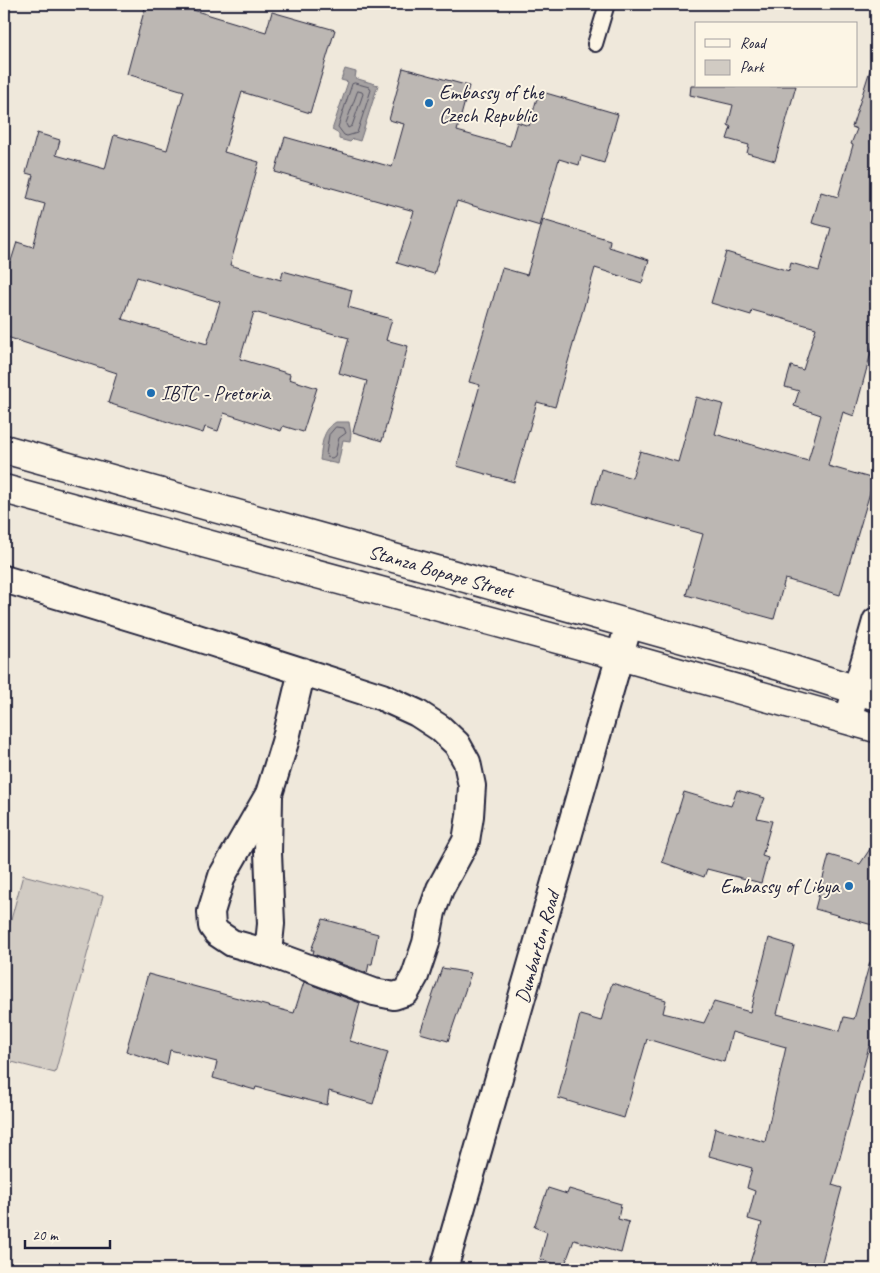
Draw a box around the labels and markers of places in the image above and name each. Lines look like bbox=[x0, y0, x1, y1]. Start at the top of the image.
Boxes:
place label: Embassy of the Czech Republic bbox=[439, 80, 545, 128]
marker: Embassy of the Czech Republic bbox=[423, 97, 435, 109]
place label: IBTC - Pretoria bbox=[161, 381, 271, 406]
marker: IBTC - Pretoria bbox=[145, 387, 157, 399]
place label: Embassy of Libya bbox=[720, 874, 840, 899]
marker: Embassy of Libya bbox=[843, 880, 855, 892]

